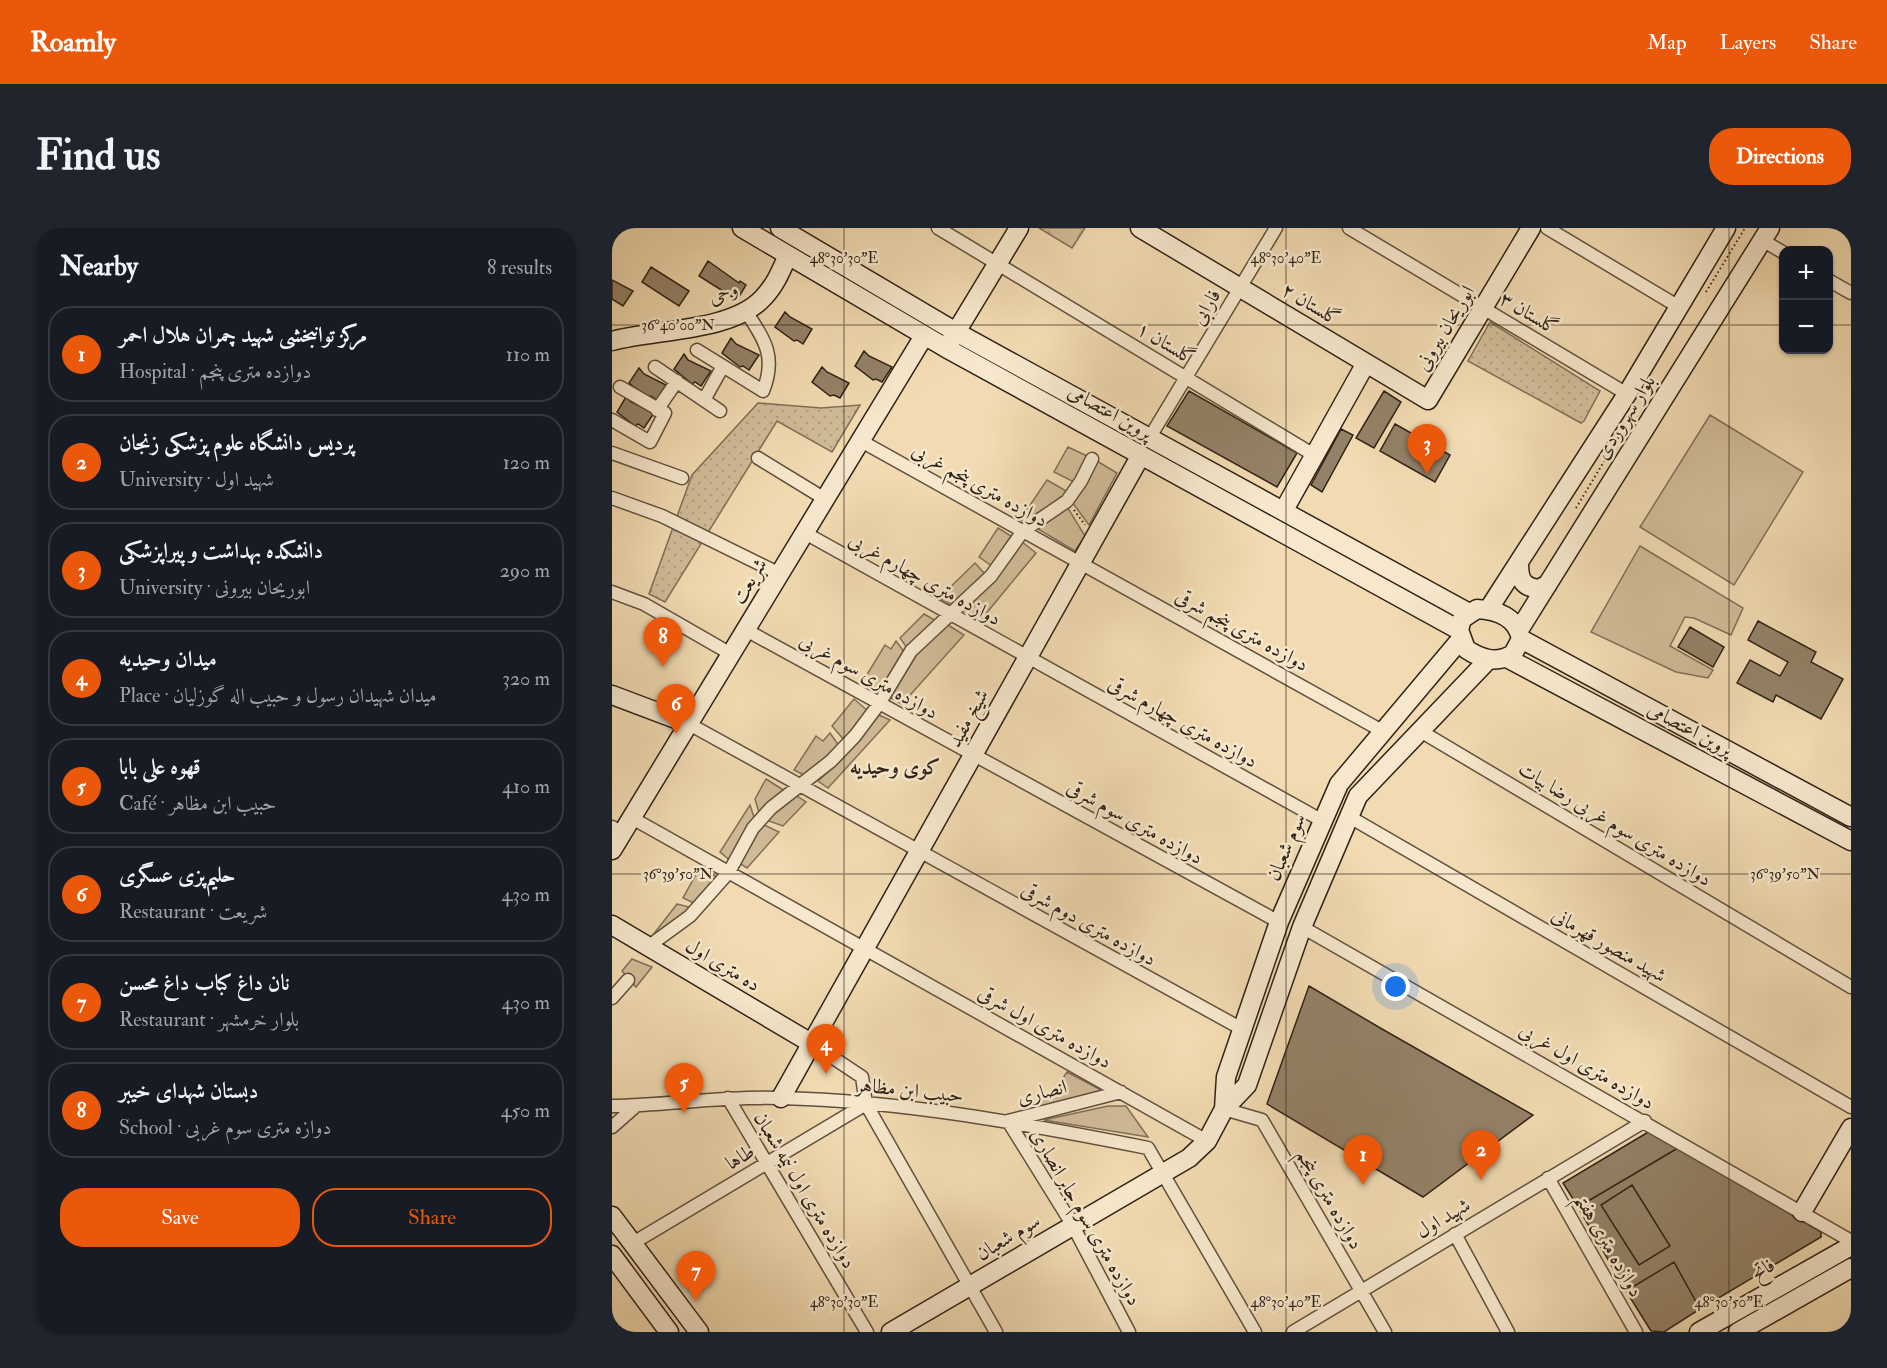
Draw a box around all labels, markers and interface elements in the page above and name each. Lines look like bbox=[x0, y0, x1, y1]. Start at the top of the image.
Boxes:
text: Roamly bbox=[30, 25, 116, 60]
text: Map bbox=[1647, 29, 1687, 56]
text: Layers bbox=[1720, 29, 1776, 56]
text: Share bbox=[1809, 29, 1857, 56]
button: Directions bbox=[1709, 128, 1851, 185]
text: Find us bbox=[36, 130, 160, 182]
map controls bbox=[1779, 246, 1833, 354]
button: + bbox=[1779, 246, 1833, 300]
text: 48°30'30"E bbox=[810, 249, 878, 268]
text: 48°30'40"E bbox=[1251, 249, 1322, 268]
text: Nearby bbox=[60, 251, 138, 283]
text: 8 results bbox=[487, 255, 552, 280]
street label: وحی bbox=[705, 276, 741, 310]
street label: گلستان ۲ bbox=[1277, 277, 1345, 331]
street label: ابوریحان بیرونی bbox=[1410, 281, 1480, 375]
street label: فارابی bbox=[1186, 284, 1228, 331]
street label: گلستان ۳ bbox=[1495, 286, 1563, 340]
button: − bbox=[1779, 300, 1833, 354]
text: 36°40'00"N bbox=[641, 316, 715, 335]
street label: گلستان ۱ bbox=[1132, 316, 1200, 370]
text: مرکز توانبخشی شهید چمران هلال احمر bbox=[119, 321, 367, 349]
text: 1 bbox=[78, 342, 85, 367]
text: 110 m bbox=[506, 342, 550, 367]
text: Hospital · دوازده متری پنجم bbox=[119, 359, 311, 384]
street label: بلوار سهروردی bbox=[1589, 370, 1661, 464]
street label: پروین اعتصامی bbox=[1063, 379, 1159, 447]
pin: 3 bbox=[1408, 424, 1446, 474]
text: پردیس دانشگاه علوم پزشکى زنجان bbox=[119, 429, 354, 457]
street label: دوازده متری پنجم غربی bbox=[905, 437, 1052, 538]
text: 2 bbox=[76, 450, 87, 475]
text: 120 m bbox=[503, 450, 550, 475]
text: University · شهید اول bbox=[119, 467, 274, 492]
street label: دوازده متری چهارم غربی bbox=[842, 527, 1006, 636]
text: دانشکده بهداشت و پیراپزشکی bbox=[119, 537, 323, 565]
street label: شریعت bbox=[726, 553, 773, 609]
text: 3 bbox=[78, 558, 85, 583]
text: 290 m bbox=[500, 558, 550, 583]
text: University · ابوریحان بیرونی bbox=[119, 575, 310, 600]
street label: دوازده متری پنجم شرقی bbox=[1168, 583, 1313, 682]
pin: 8 bbox=[644, 618, 682, 667]
street label: دوازده متری سوم غربی bbox=[793, 627, 943, 729]
text: میدان وحیدیه bbox=[119, 645, 217, 673]
text: 4 bbox=[76, 666, 87, 691]
text: 320 m bbox=[502, 666, 550, 691]
street label: دوازده متری چهارم شرقی bbox=[1101, 671, 1262, 778]
text: Place · میدان شهیدان رسول و حبیب اله گوزلیان bbox=[119, 683, 437, 708]
pin: 6 bbox=[656, 684, 696, 734]
street label: شیخ مفید bbox=[942, 684, 999, 754]
street label: پروین اعتصامی bbox=[1643, 696, 1739, 764]
text: قهوه علی بابا bbox=[119, 753, 201, 781]
district label: کوی وحیدیه bbox=[850, 754, 940, 781]
street label: دوازده متری سوم غربی رضا بیات bbox=[1511, 756, 1716, 896]
text: 5 bbox=[77, 774, 86, 799]
text: 410 m bbox=[502, 774, 550, 799]
street label: دوازده متری سوم شرقی bbox=[1060, 774, 1207, 874]
text: Café · حبیب ابن مظاهر bbox=[119, 791, 276, 816]
street label: سوم شعبان bbox=[1261, 809, 1316, 887]
text: حلیم‌پزی عسگری bbox=[119, 861, 235, 889]
text: 36°39'50"N bbox=[643, 865, 714, 884]
text: 36°39'50"N bbox=[1750, 865, 1821, 884]
street label: دوازده متری دوم شرقی bbox=[1015, 877, 1161, 976]
text: 6 bbox=[76, 882, 87, 907]
text: 430 m bbox=[502, 882, 550, 907]
text: Restaurant · شریعت bbox=[119, 899, 267, 924]
street label: شهید منصور قهرمانی bbox=[1547, 902, 1671, 988]
street label: ده متری اول bbox=[681, 933, 765, 997]
text: نان داغ کباب داغ محسن bbox=[119, 969, 290, 997]
your location bbox=[1381, 972, 1410, 1001]
street label: دوازده متری اول شرقی bbox=[973, 980, 1116, 1075]
text: 7 bbox=[77, 990, 86, 1015]
text: 430 m bbox=[502, 990, 550, 1015]
text: Restaurant · بلوار خرمشهر bbox=[119, 1007, 299, 1032]
street label: دوازده متری اول غربی bbox=[1514, 1017, 1659, 1117]
pin: 4 bbox=[806, 1024, 846, 1074]
pin: 5 bbox=[664, 1064, 704, 1113]
street label: حبیب ابن مظاهر bbox=[853, 1072, 965, 1109]
street label: انصاری bbox=[1015, 1074, 1069, 1110]
text: دبستان شهدای خیبر bbox=[119, 1077, 258, 1105]
text: 8 bbox=[77, 1098, 86, 1123]
text: 450 m bbox=[501, 1098, 550, 1123]
street label: دوازده متری اول نیمه شعبان bbox=[748, 1107, 862, 1273]
text: School · دوازه متری سوم غربی bbox=[119, 1115, 331, 1140]
street label: دوازده متری سوم جابر انصاری bbox=[1021, 1124, 1147, 1313]
pin: 2 bbox=[1462, 1130, 1500, 1180]
pin: 1 bbox=[1344, 1136, 1383, 1185]
street label: طاها bbox=[721, 1139, 759, 1175]
street label: دوازده متری پنجم bbox=[1286, 1144, 1369, 1257]
button: Save bbox=[60, 1188, 300, 1247]
button: Share bbox=[312, 1188, 552, 1247]
street label: دوازده متری هفتم bbox=[1563, 1189, 1649, 1305]
street label: شهید اول bbox=[1411, 1192, 1475, 1244]
street label: سوم شعبان bbox=[971, 1208, 1047, 1270]
pin: 7 bbox=[676, 1252, 716, 1301]
street label: فاتح bbox=[1747, 1252, 1781, 1289]
text: 48°30'30"E bbox=[810, 1293, 878, 1312]
text: 48°30'40"E bbox=[1251, 1293, 1322, 1312]
text: 48°30'50"E bbox=[1694, 1293, 1764, 1312]

